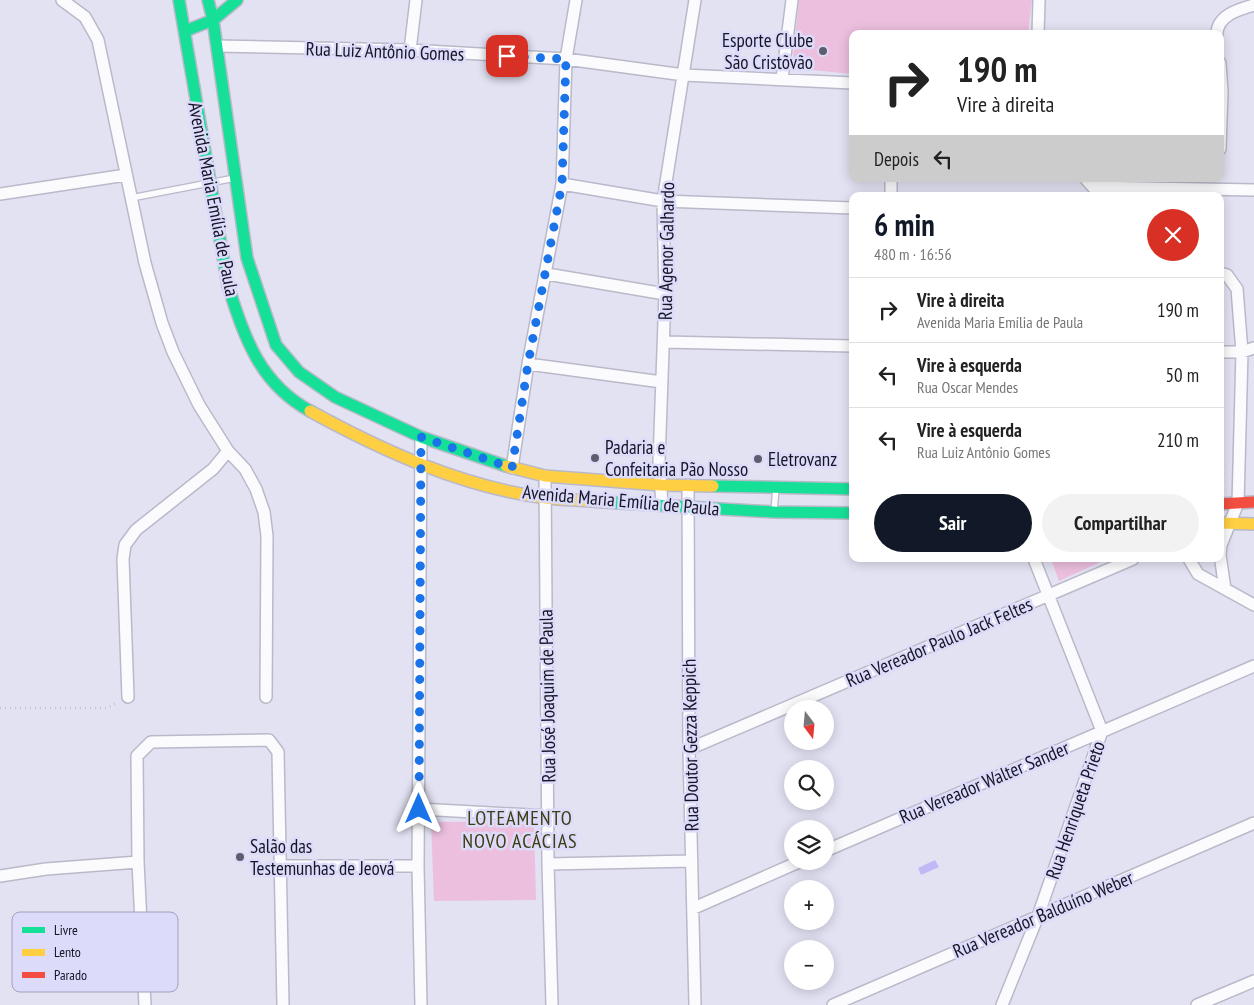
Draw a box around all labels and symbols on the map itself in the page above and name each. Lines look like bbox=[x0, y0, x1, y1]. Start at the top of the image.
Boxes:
place label: Esporte Clube São Cristõvão bbox=[722, 28, 813, 74]
pin bbox=[486, 35, 528, 77]
street label: Rua Luiz Antônio Gomes bbox=[305, 36, 465, 66]
marker: Esporte Clube São Cristõvão bbox=[817, 45, 829, 57]
street label: Avenida Maria Emília de Paula bbox=[183, 100, 245, 298]
street label: Rua Agenor Galhardo bbox=[653, 182, 679, 320]
place label: Padaria e Confeitaria Pão Nosso bbox=[605, 435, 748, 481]
place label: Eletrovanz bbox=[768, 447, 837, 471]
marker: Padaria e Confeitaria Pão Nosso bbox=[589, 452, 601, 464]
marker: Eletrovanz bbox=[752, 453, 764, 465]
street label: Avenida Maria Emília de Paula bbox=[522, 479, 720, 521]
street label: Rua Vereador Paulo Jack Feltes bbox=[842, 592, 1036, 692]
street label: Rua José Joaquim de Paula bbox=[533, 609, 561, 783]
street label: Rua Doutor Gezza Keppich bbox=[676, 659, 704, 831]
north arrow bbox=[784, 700, 834, 750]
street label: Rua Vereador Walter Sander bbox=[896, 735, 1073, 829]
street label: Rua Henriqueta Prieto bbox=[1040, 738, 1110, 882]
position arrow bbox=[392, 782, 444, 834]
district label: LOTEAMENTO NOVO ACÁCIAS bbox=[462, 805, 578, 854]
place label: Salão das Testemunhas de Jeová bbox=[250, 834, 394, 880]
marker: Salão das Testemunhas de Jeová bbox=[234, 851, 246, 863]
street label: Rua Vereador Balduíno Weber bbox=[949, 865, 1138, 963]
legend bbox=[12, 912, 178, 992]
text: Livre bbox=[54, 921, 78, 939]
text: Lento bbox=[54, 943, 81, 961]
text: Parado bbox=[54, 966, 87, 984]

